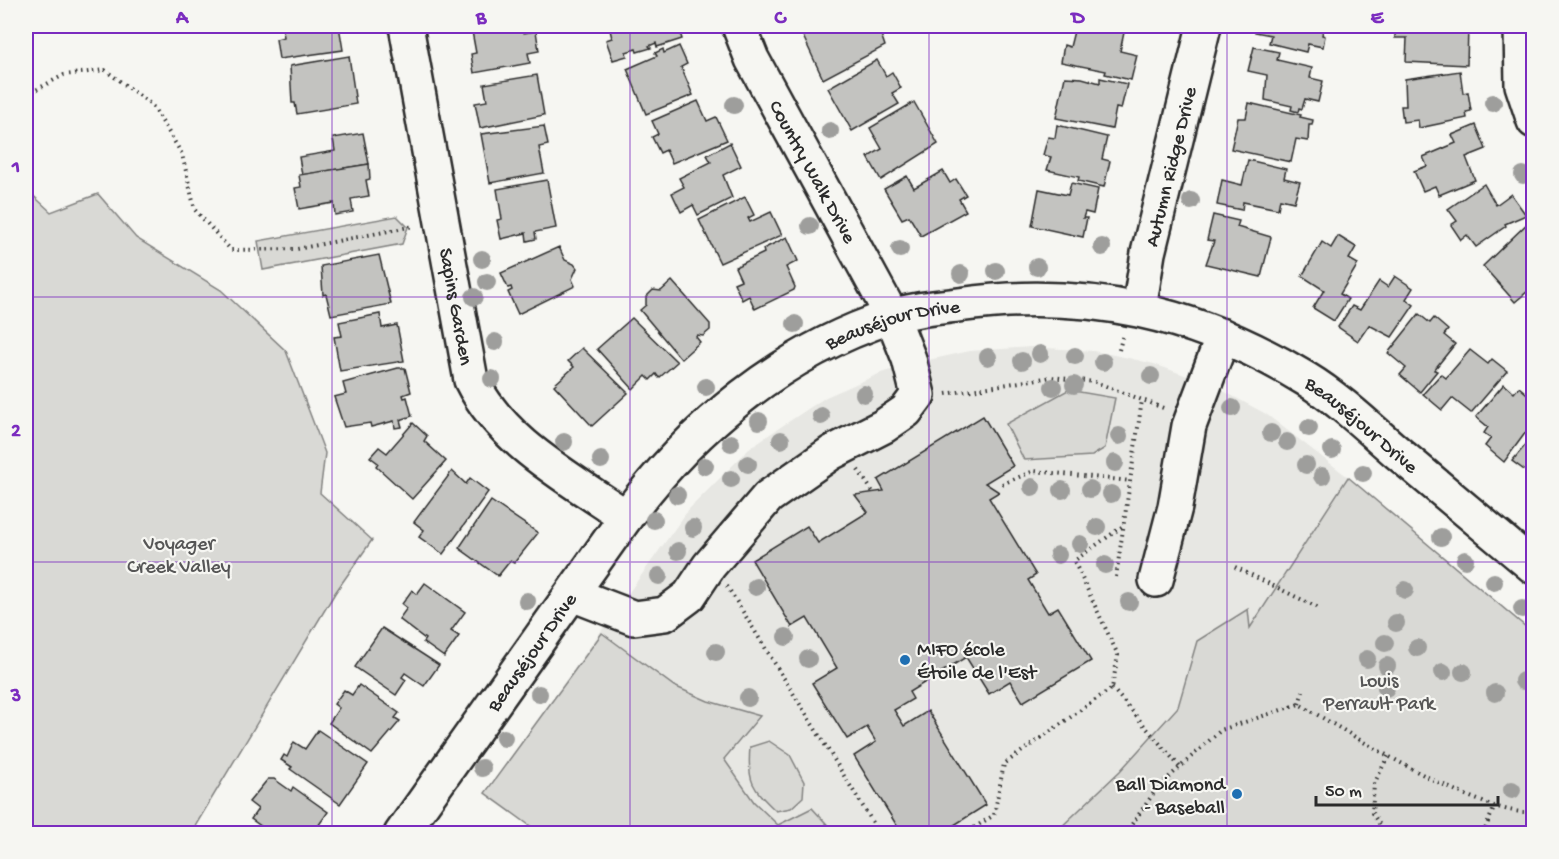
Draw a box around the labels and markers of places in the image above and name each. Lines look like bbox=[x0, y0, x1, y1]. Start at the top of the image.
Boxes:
place label: MIFO école Étoile de l'Est bbox=[917, 640, 1038, 686]
marker: MIFO école Étoile de l'Est bbox=[898, 653, 912, 667]
place label: Ball Diamond - Baseball bbox=[1115, 775, 1227, 821]
marker: Ball Diamond - Baseball bbox=[1230, 787, 1244, 801]

